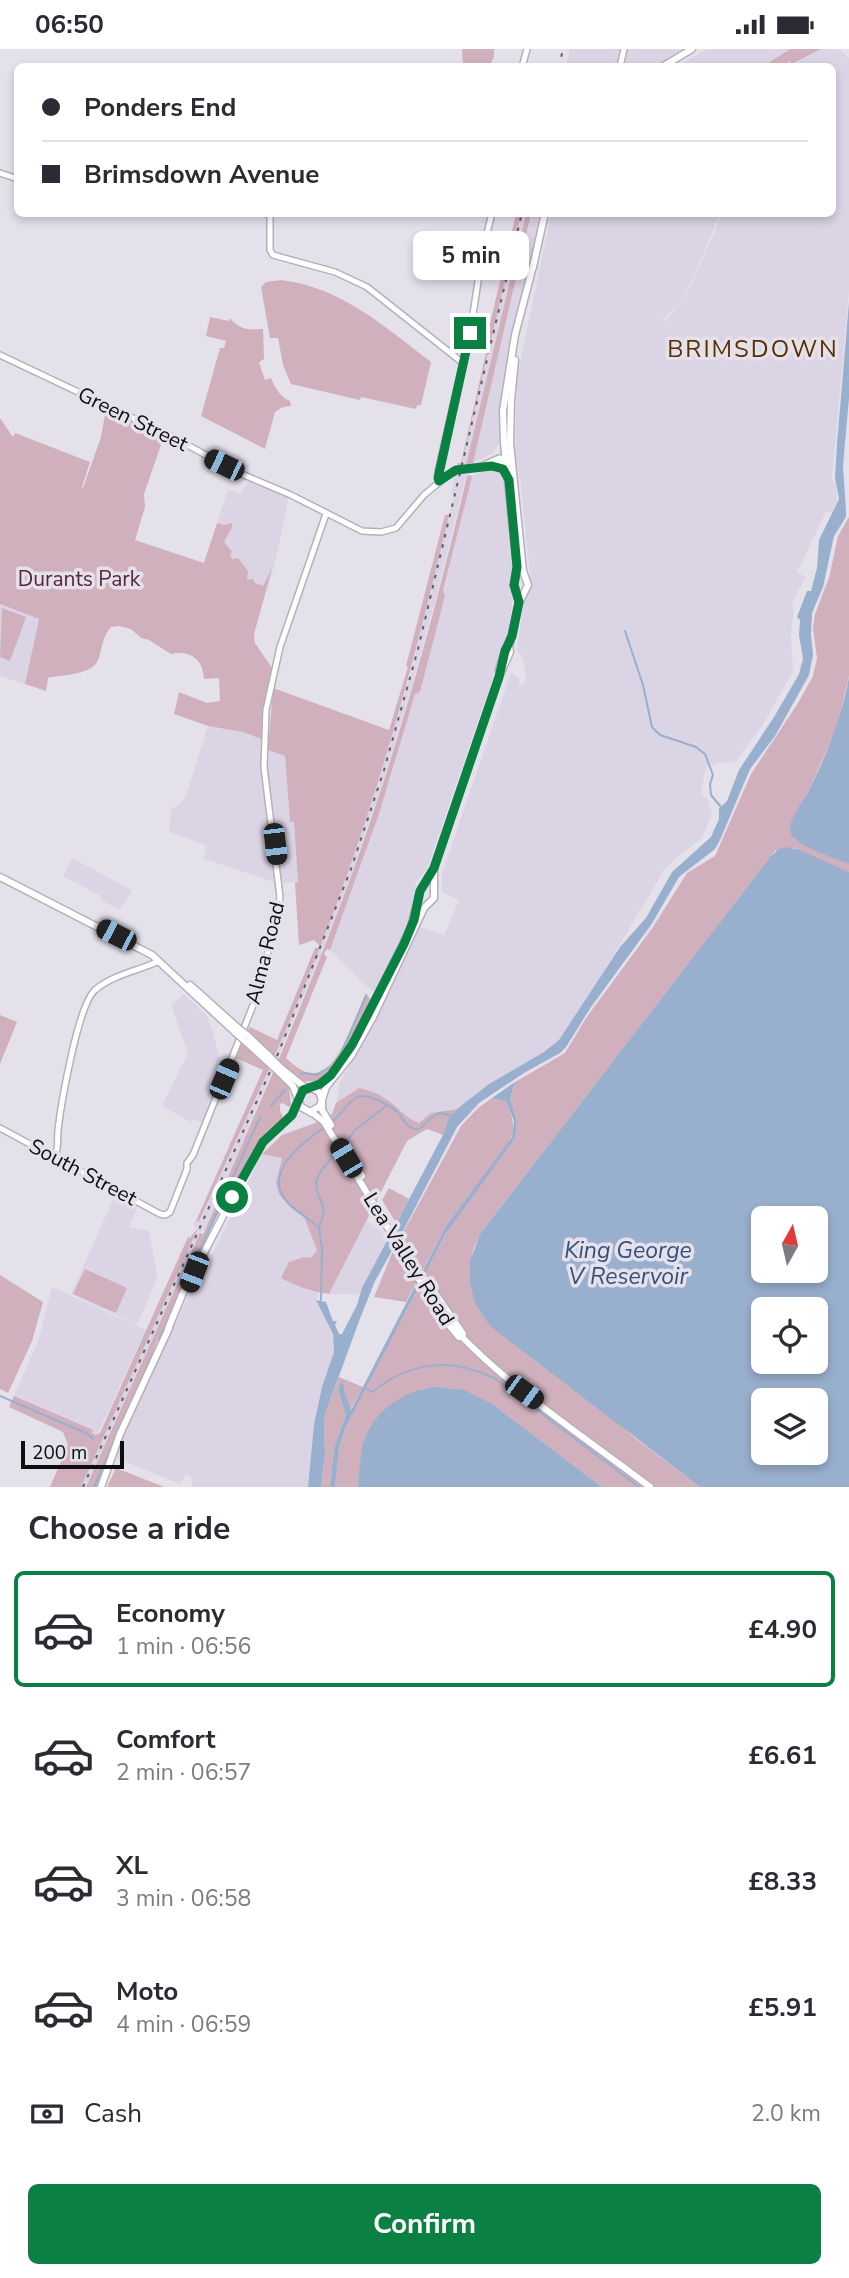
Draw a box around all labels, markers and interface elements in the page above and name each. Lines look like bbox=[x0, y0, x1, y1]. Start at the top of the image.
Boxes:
text: 06:50 bbox=[35, 7, 104, 42]
text: Ponders End bbox=[84, 90, 236, 125]
text: Brimsdown Avenue bbox=[84, 157, 319, 192]
callout: 5 min bbox=[412, 231, 528, 281]
text: 5 min bbox=[441, 240, 501, 271]
route end bbox=[454, 317, 486, 349]
district label: BRIMSDOWN bbox=[667, 333, 839, 365]
street label: Green Street bbox=[73, 380, 193, 458]
car bbox=[201, 446, 248, 484]
park label: Durants Park bbox=[18, 565, 141, 593]
car bbox=[263, 822, 288, 866]
street label: Alma Road bbox=[239, 899, 291, 1007]
car bbox=[93, 916, 140, 954]
car bbox=[207, 1056, 242, 1102]
street label: South Street bbox=[24, 1132, 142, 1212]
car bbox=[327, 1135, 366, 1181]
route start bbox=[216, 1181, 248, 1213]
street label: Lea Valley Road bbox=[357, 1187, 461, 1331]
north arrow bbox=[751, 1206, 828, 1283]
map controls bbox=[751, 1206, 828, 1465]
water label: King George V Reservoir bbox=[564, 1235, 692, 1292]
car bbox=[177, 1249, 212, 1295]
button: locate bbox=[751, 1297, 828, 1374]
car bbox=[501, 1371, 548, 1413]
button: layers bbox=[751, 1388, 828, 1465]
scale bar bbox=[21, 1438, 124, 1470]
text: 200 m bbox=[32, 1440, 87, 1466]
text: Choose a ride bbox=[28, 1507, 230, 1550]
text: Economy bbox=[116, 1596, 225, 1631]
icon: car bbox=[32, 1598, 95, 1661]
text: £4.90 bbox=[748, 1612, 817, 1647]
text: 1 min · 06:56 bbox=[116, 1631, 251, 1662]
text: Comfort bbox=[116, 1722, 216, 1757]
icon: car bbox=[32, 1724, 95, 1787]
text: £6.61 bbox=[748, 1738, 817, 1773]
text: 2 min · 06:57 bbox=[116, 1757, 251, 1788]
text: XL bbox=[116, 1848, 148, 1883]
icon: car bbox=[32, 1850, 95, 1913]
text: £8.33 bbox=[748, 1864, 817, 1899]
text: 3 min · 06:58 bbox=[116, 1883, 251, 1914]
text: Moto bbox=[116, 1974, 178, 2009]
icon: car bbox=[32, 1976, 95, 2039]
text: £5.91 bbox=[748, 1990, 817, 2025]
text: 4 min · 06:59 bbox=[116, 2009, 251, 2040]
icon: cash bbox=[28, 2095, 66, 2133]
text: Cash bbox=[84, 2096, 142, 2131]
text: 2.0 km bbox=[751, 2098, 821, 2129]
button: Confirm bbox=[28, 2184, 821, 2264]

